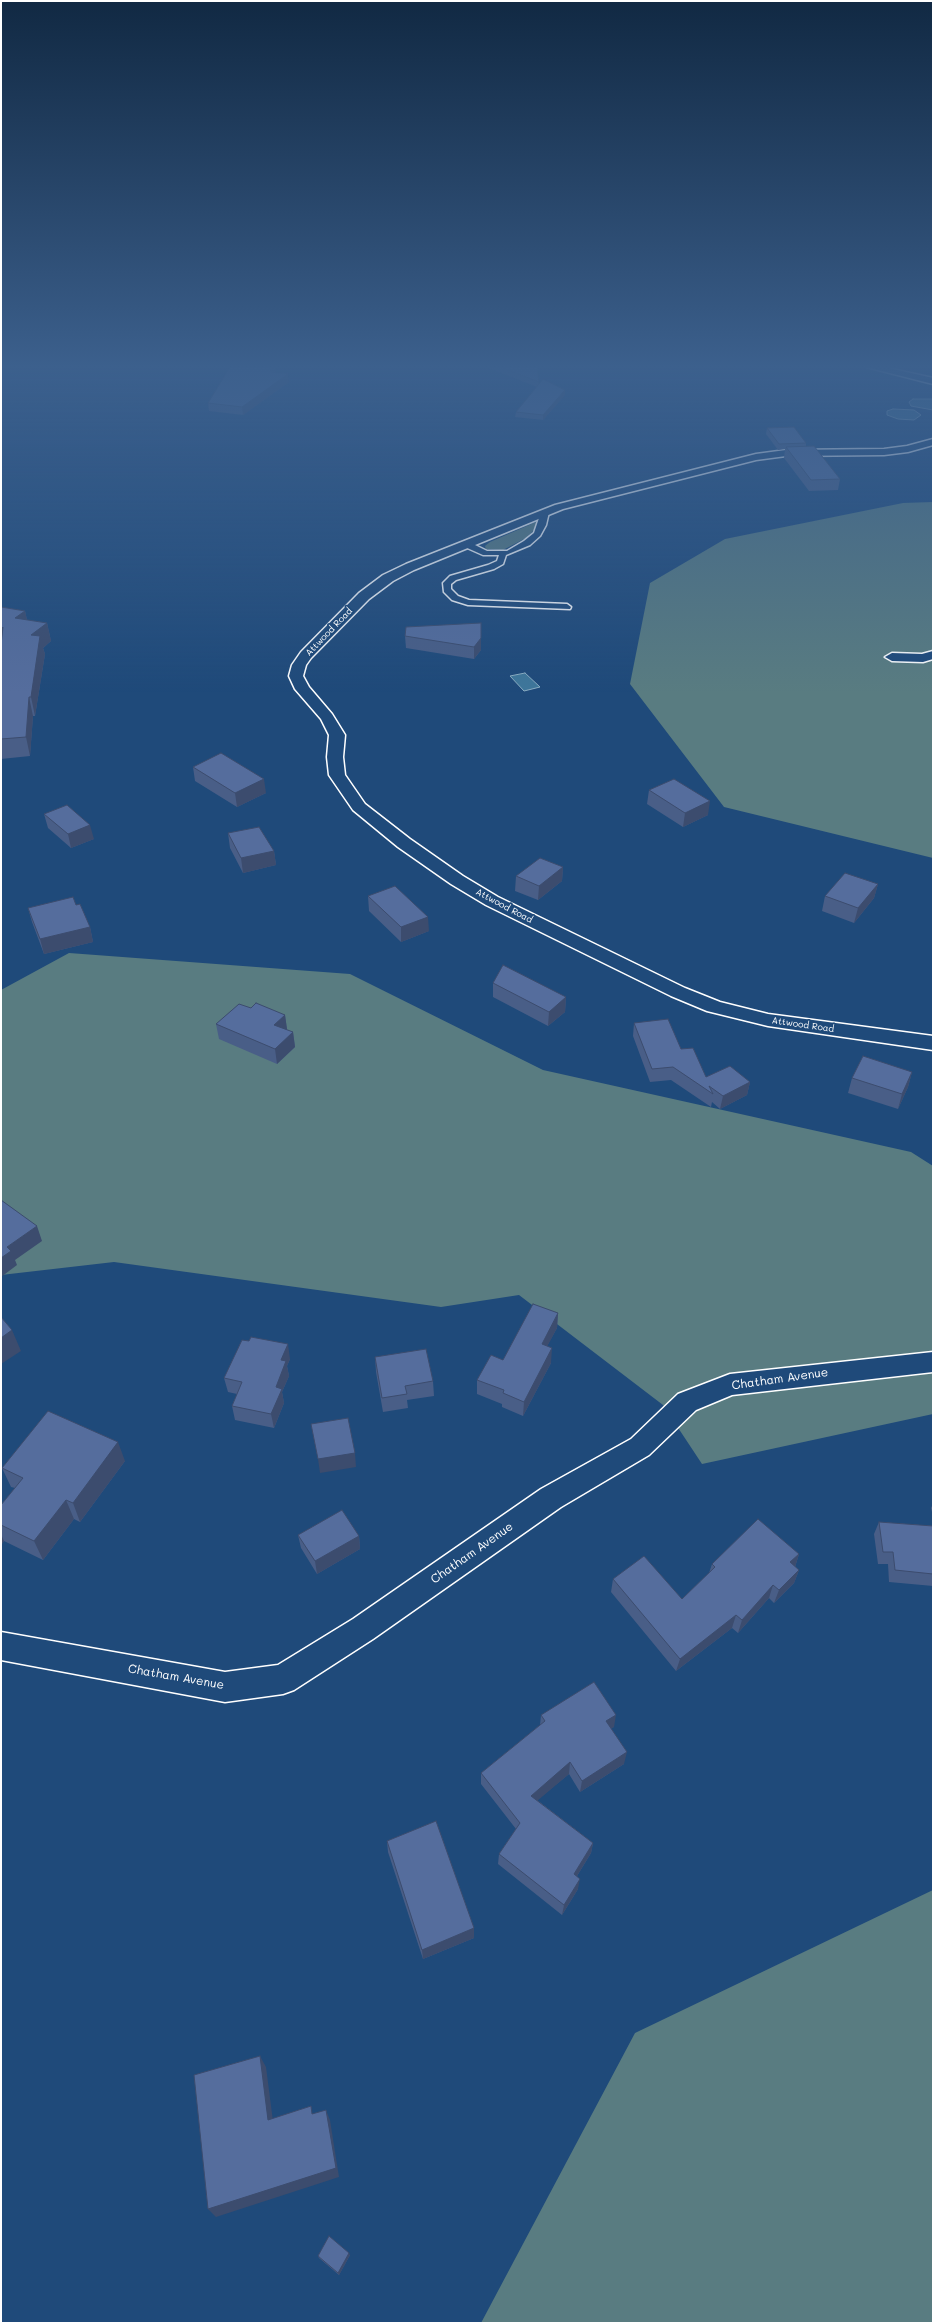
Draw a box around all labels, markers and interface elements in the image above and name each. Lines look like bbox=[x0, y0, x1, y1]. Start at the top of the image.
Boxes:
street label: Attwood Road bbox=[303, 606, 355, 658]
street label: Attwood Road bbox=[474, 886, 534, 926]
street label: Attwood Road bbox=[771, 1015, 835, 1035]
street label: Chatham Avenue bbox=[731, 1365, 829, 1393]
street label: Chatham Avenue bbox=[428, 1519, 516, 1587]
street label: Chatham Avenue bbox=[127, 1661, 225, 1693]

